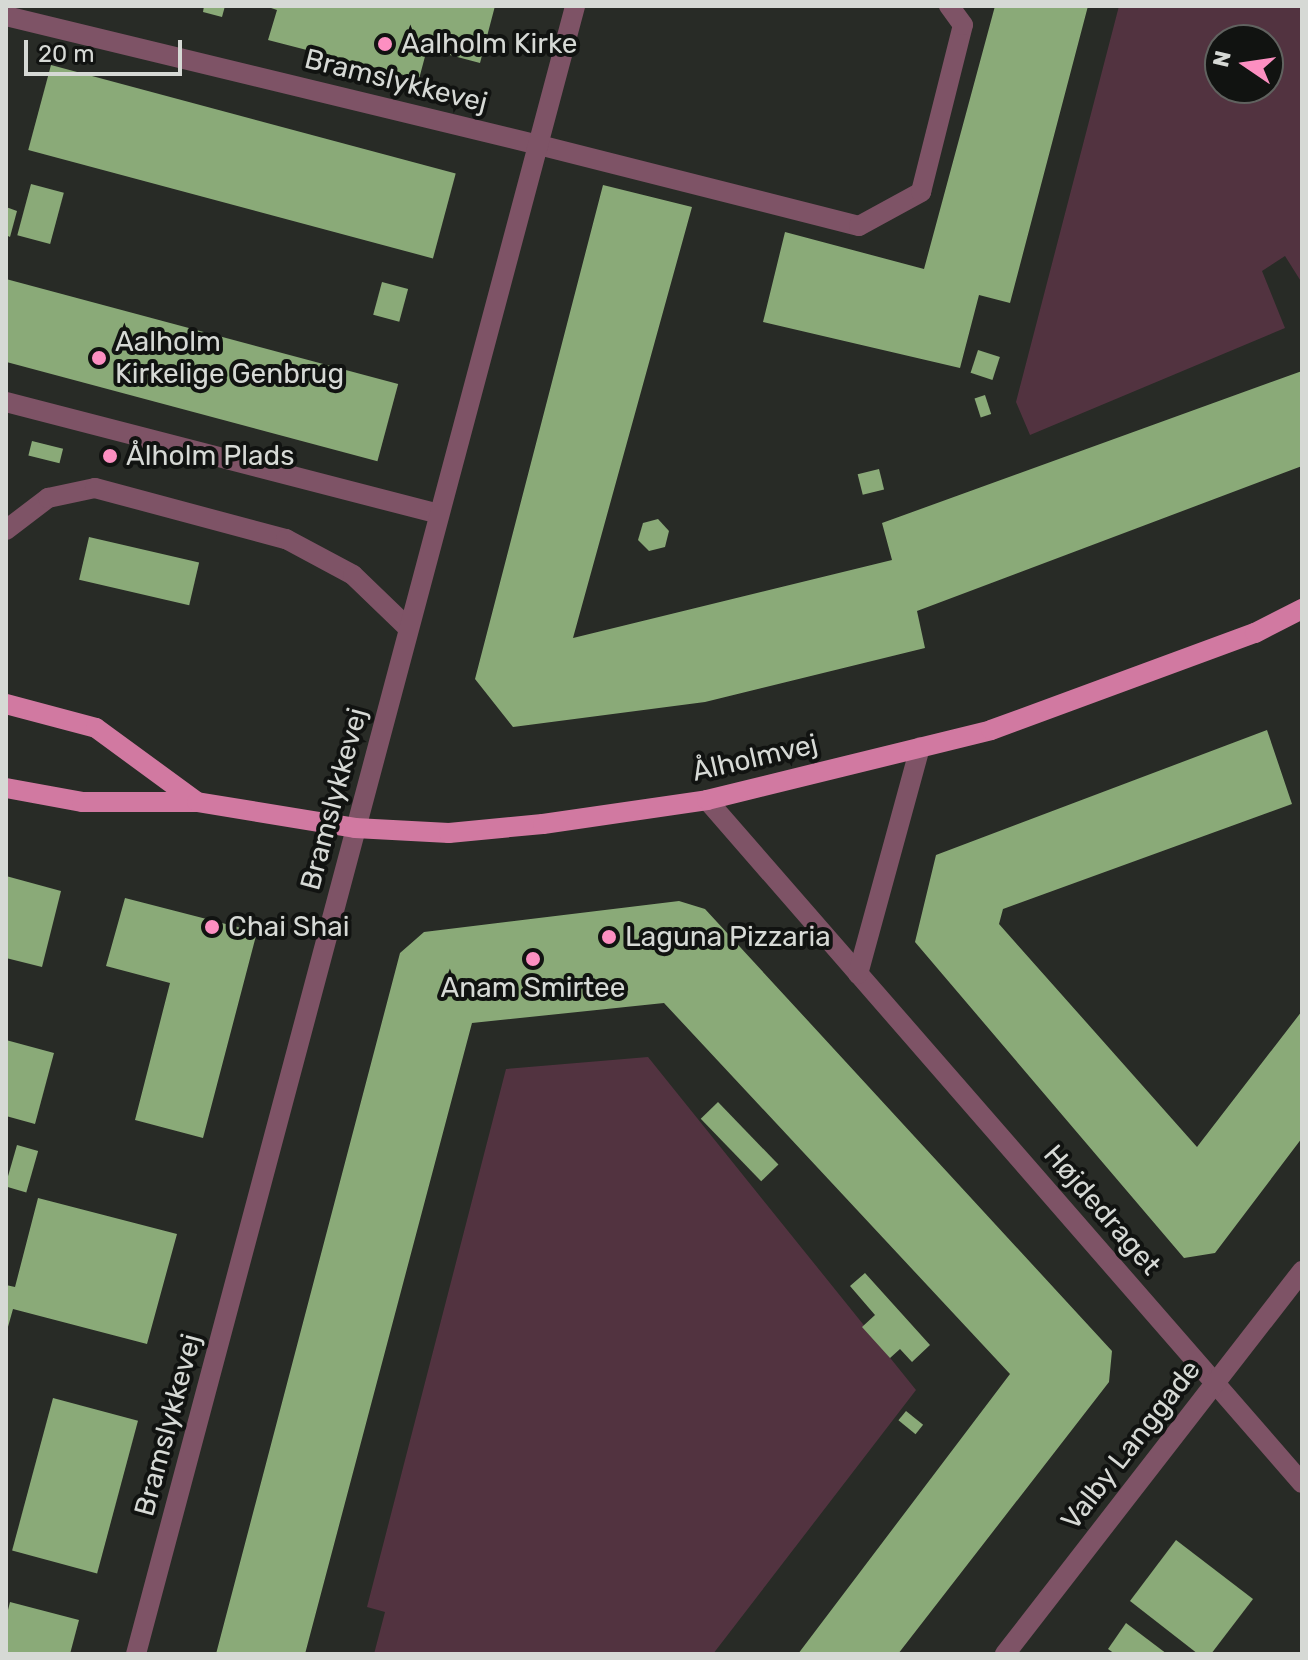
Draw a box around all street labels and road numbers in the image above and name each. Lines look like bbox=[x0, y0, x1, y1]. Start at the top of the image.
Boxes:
street label: Bramslykkevej bbox=[301, 42, 491, 120]
street label: Bramslykkevej bbox=[294, 704, 374, 894]
street label: Ålholmvej bbox=[689, 727, 821, 789]
street label: Højdedraget bbox=[1036, 1138, 1168, 1282]
street label: Bramslykkevej bbox=[128, 1330, 208, 1520]
street label: Valby Langgade bbox=[1054, 1353, 1208, 1537]

